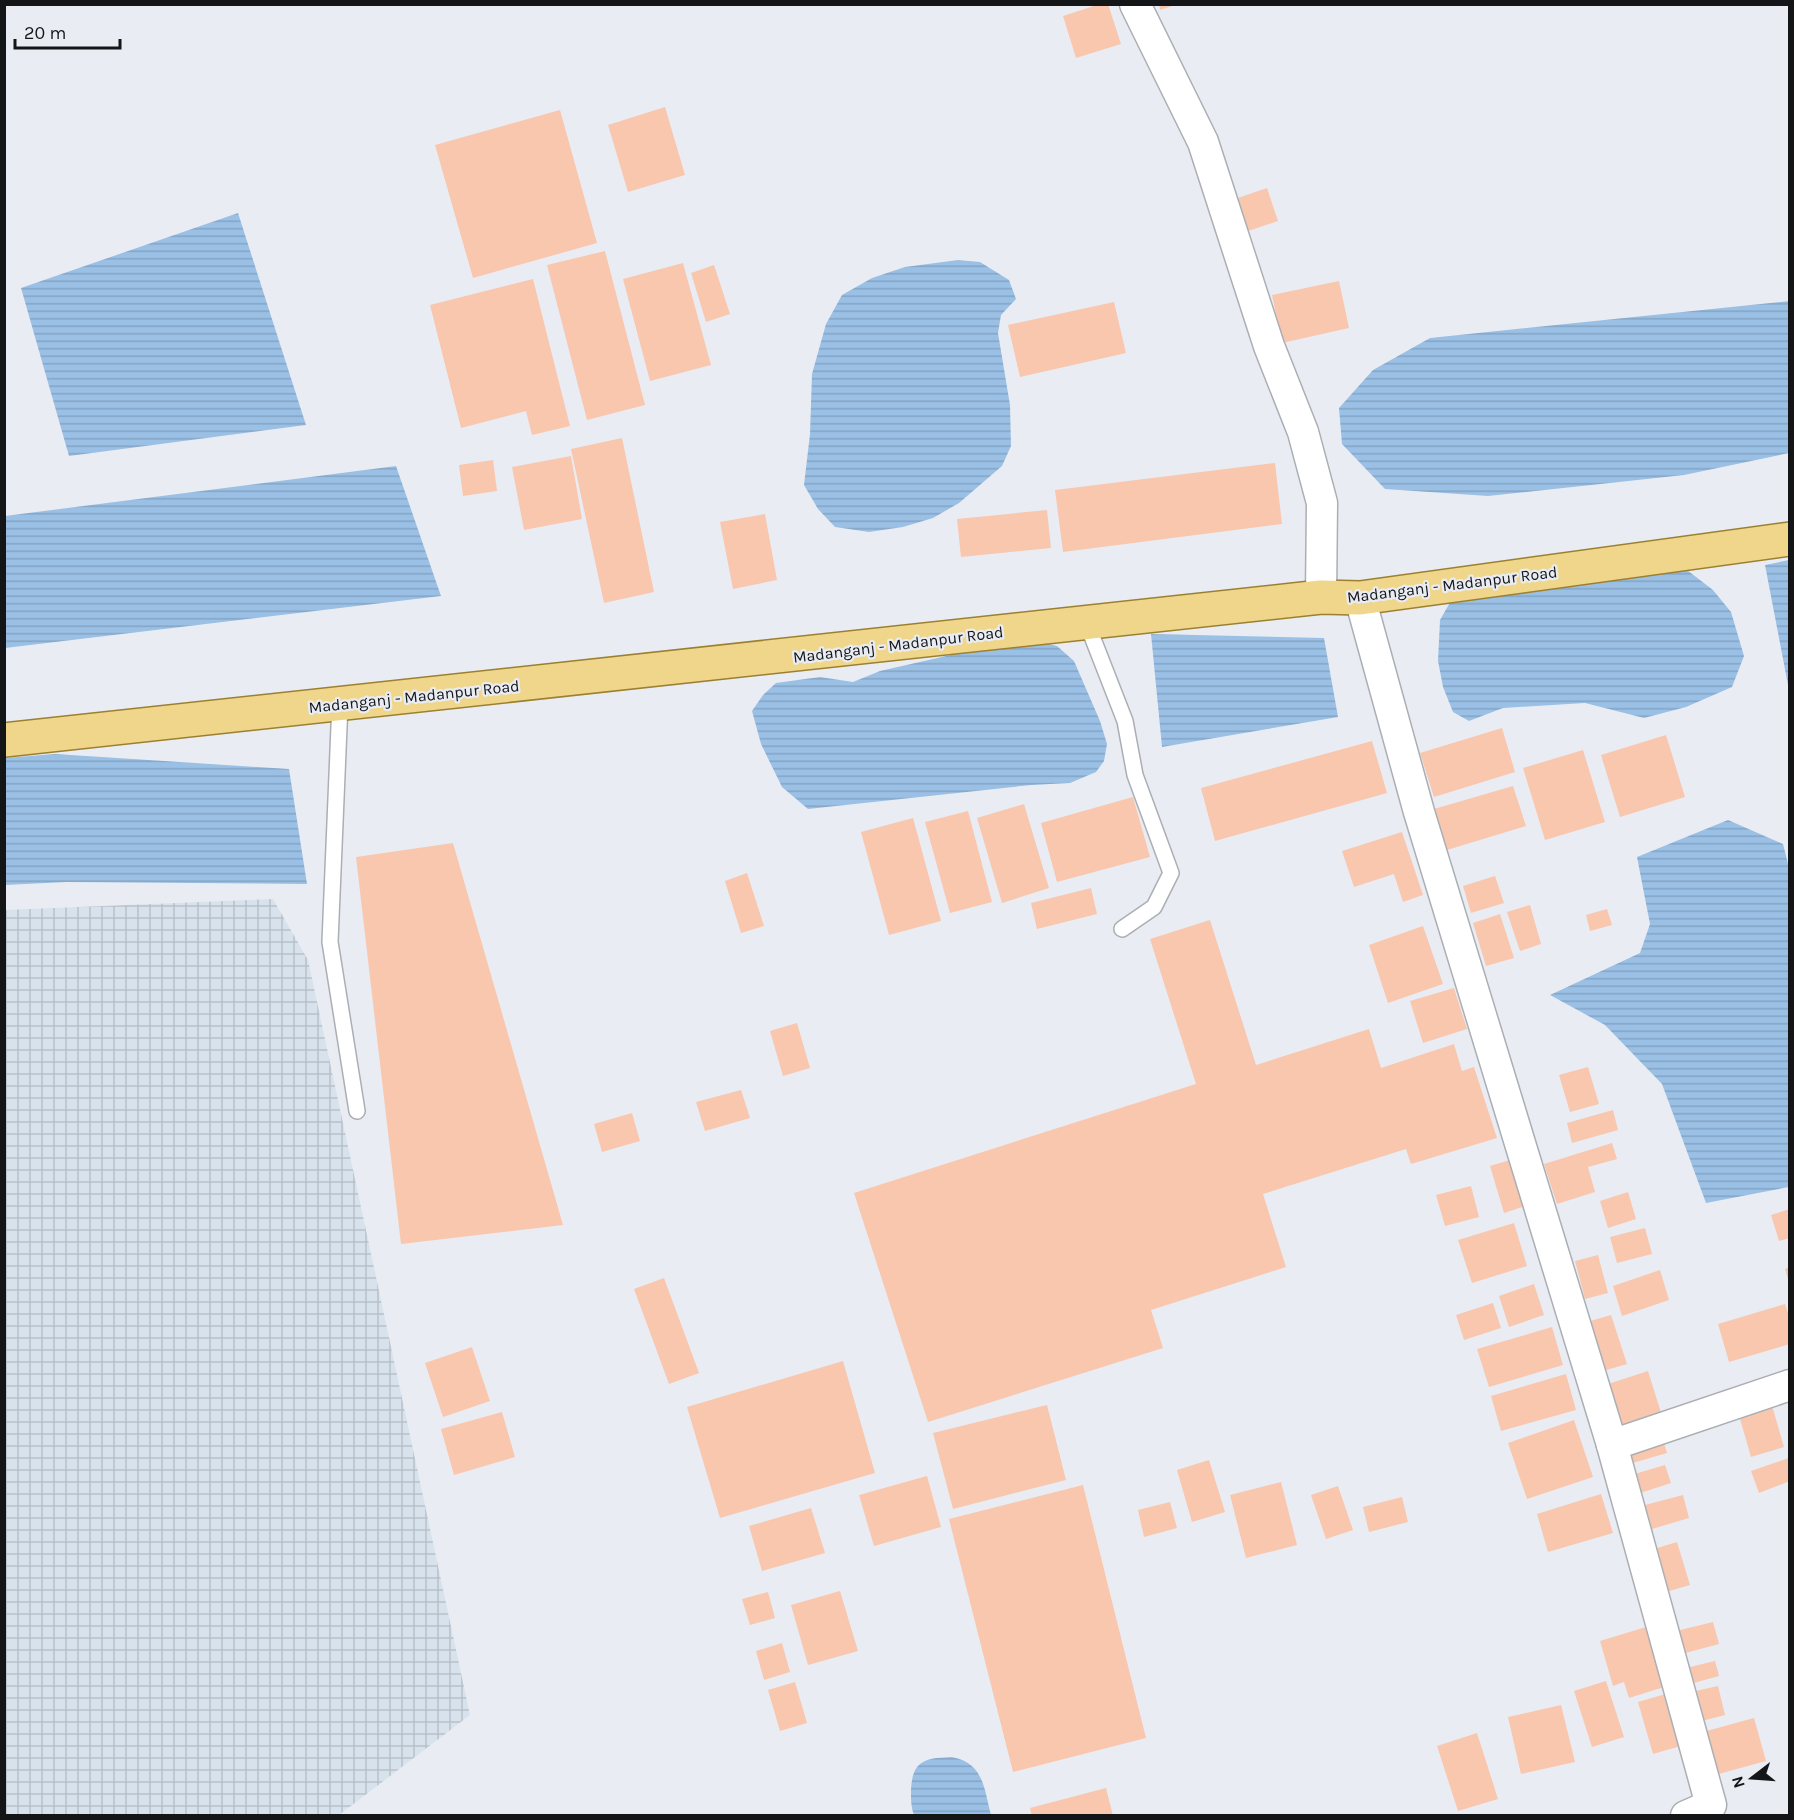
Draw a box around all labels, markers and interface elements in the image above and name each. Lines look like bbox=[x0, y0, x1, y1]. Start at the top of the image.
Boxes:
scale bar bbox=[15, 12, 120, 50]
text: 20 m bbox=[24, 22, 66, 44]
street label: Madanganj - Madanpur Road bbox=[1346, 562, 1558, 607]
street label: Madanganj - Madanpur Road bbox=[792, 622, 1004, 667]
street label: Madanganj - Madanpur Road bbox=[308, 676, 520, 717]
north arrow bbox=[1722, 1748, 1782, 1808]
text: N bbox=[1727, 1774, 1749, 1791]

